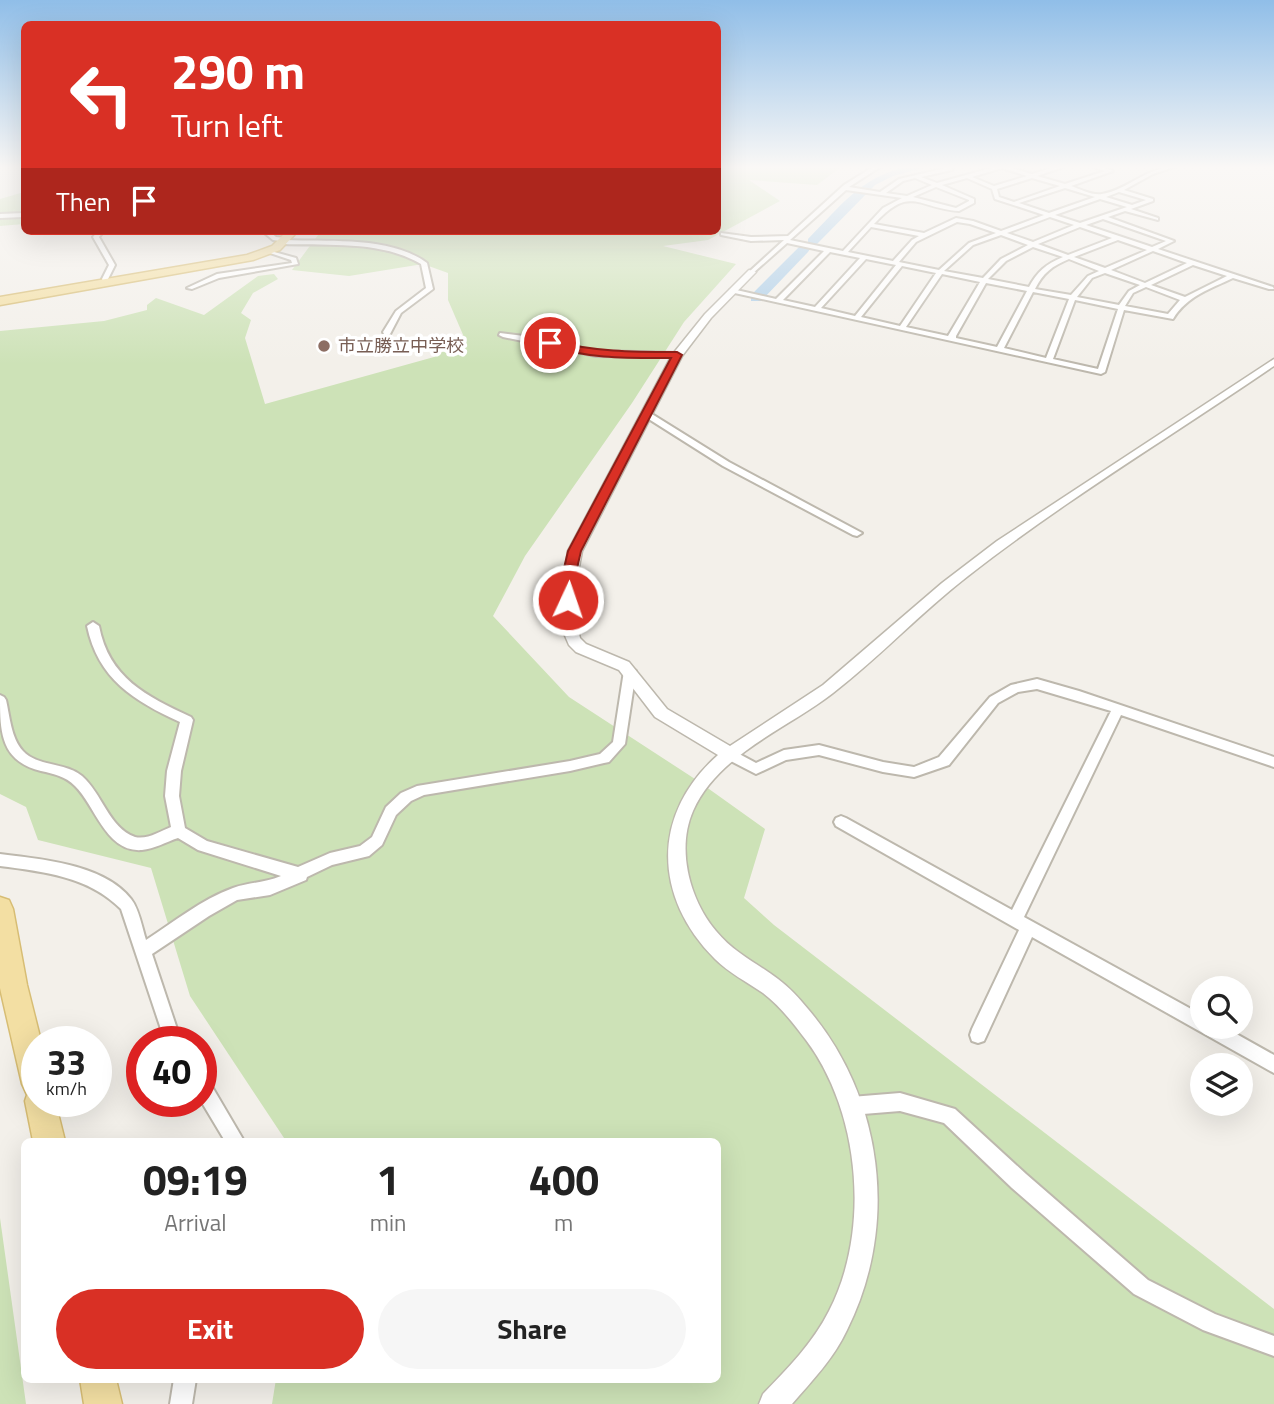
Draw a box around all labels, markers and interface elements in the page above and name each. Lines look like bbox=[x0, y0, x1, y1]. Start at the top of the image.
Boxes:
text: 290 m bbox=[171, 33, 305, 108]
icon: left bbox=[56, 49, 147, 140]
text: Turn left bbox=[171, 101, 283, 149]
text: Then bbox=[56, 182, 111, 221]
icon: arrive bbox=[125, 182, 163, 220]
pin bbox=[520, 313, 580, 373]
icon: arrive bbox=[531, 324, 569, 362]
place label: 市立勝立中学校 bbox=[338, 332, 464, 359]
marker: 市立勝立中学校 bbox=[316, 338, 332, 354]
position arrow bbox=[531, 563, 605, 637]
map controls bbox=[1190, 976, 1253, 1116]
button: search bbox=[1190, 976, 1253, 1039]
speed limit sign: 40 bbox=[126, 1026, 217, 1117]
text: 33 bbox=[47, 1035, 86, 1089]
button: layers bbox=[1190, 1053, 1253, 1116]
text: km/h bbox=[46, 1075, 87, 1102]
text: 09:19 bbox=[143, 1147, 248, 1211]
text: 1 bbox=[376, 1147, 400, 1211]
text: 400 bbox=[528, 1147, 599, 1211]
text: Arrival bbox=[164, 1205, 227, 1240]
text: min bbox=[370, 1205, 406, 1240]
text: m bbox=[554, 1205, 573, 1240]
button: Exit bbox=[56, 1289, 364, 1369]
button: Share bbox=[378, 1289, 686, 1369]

